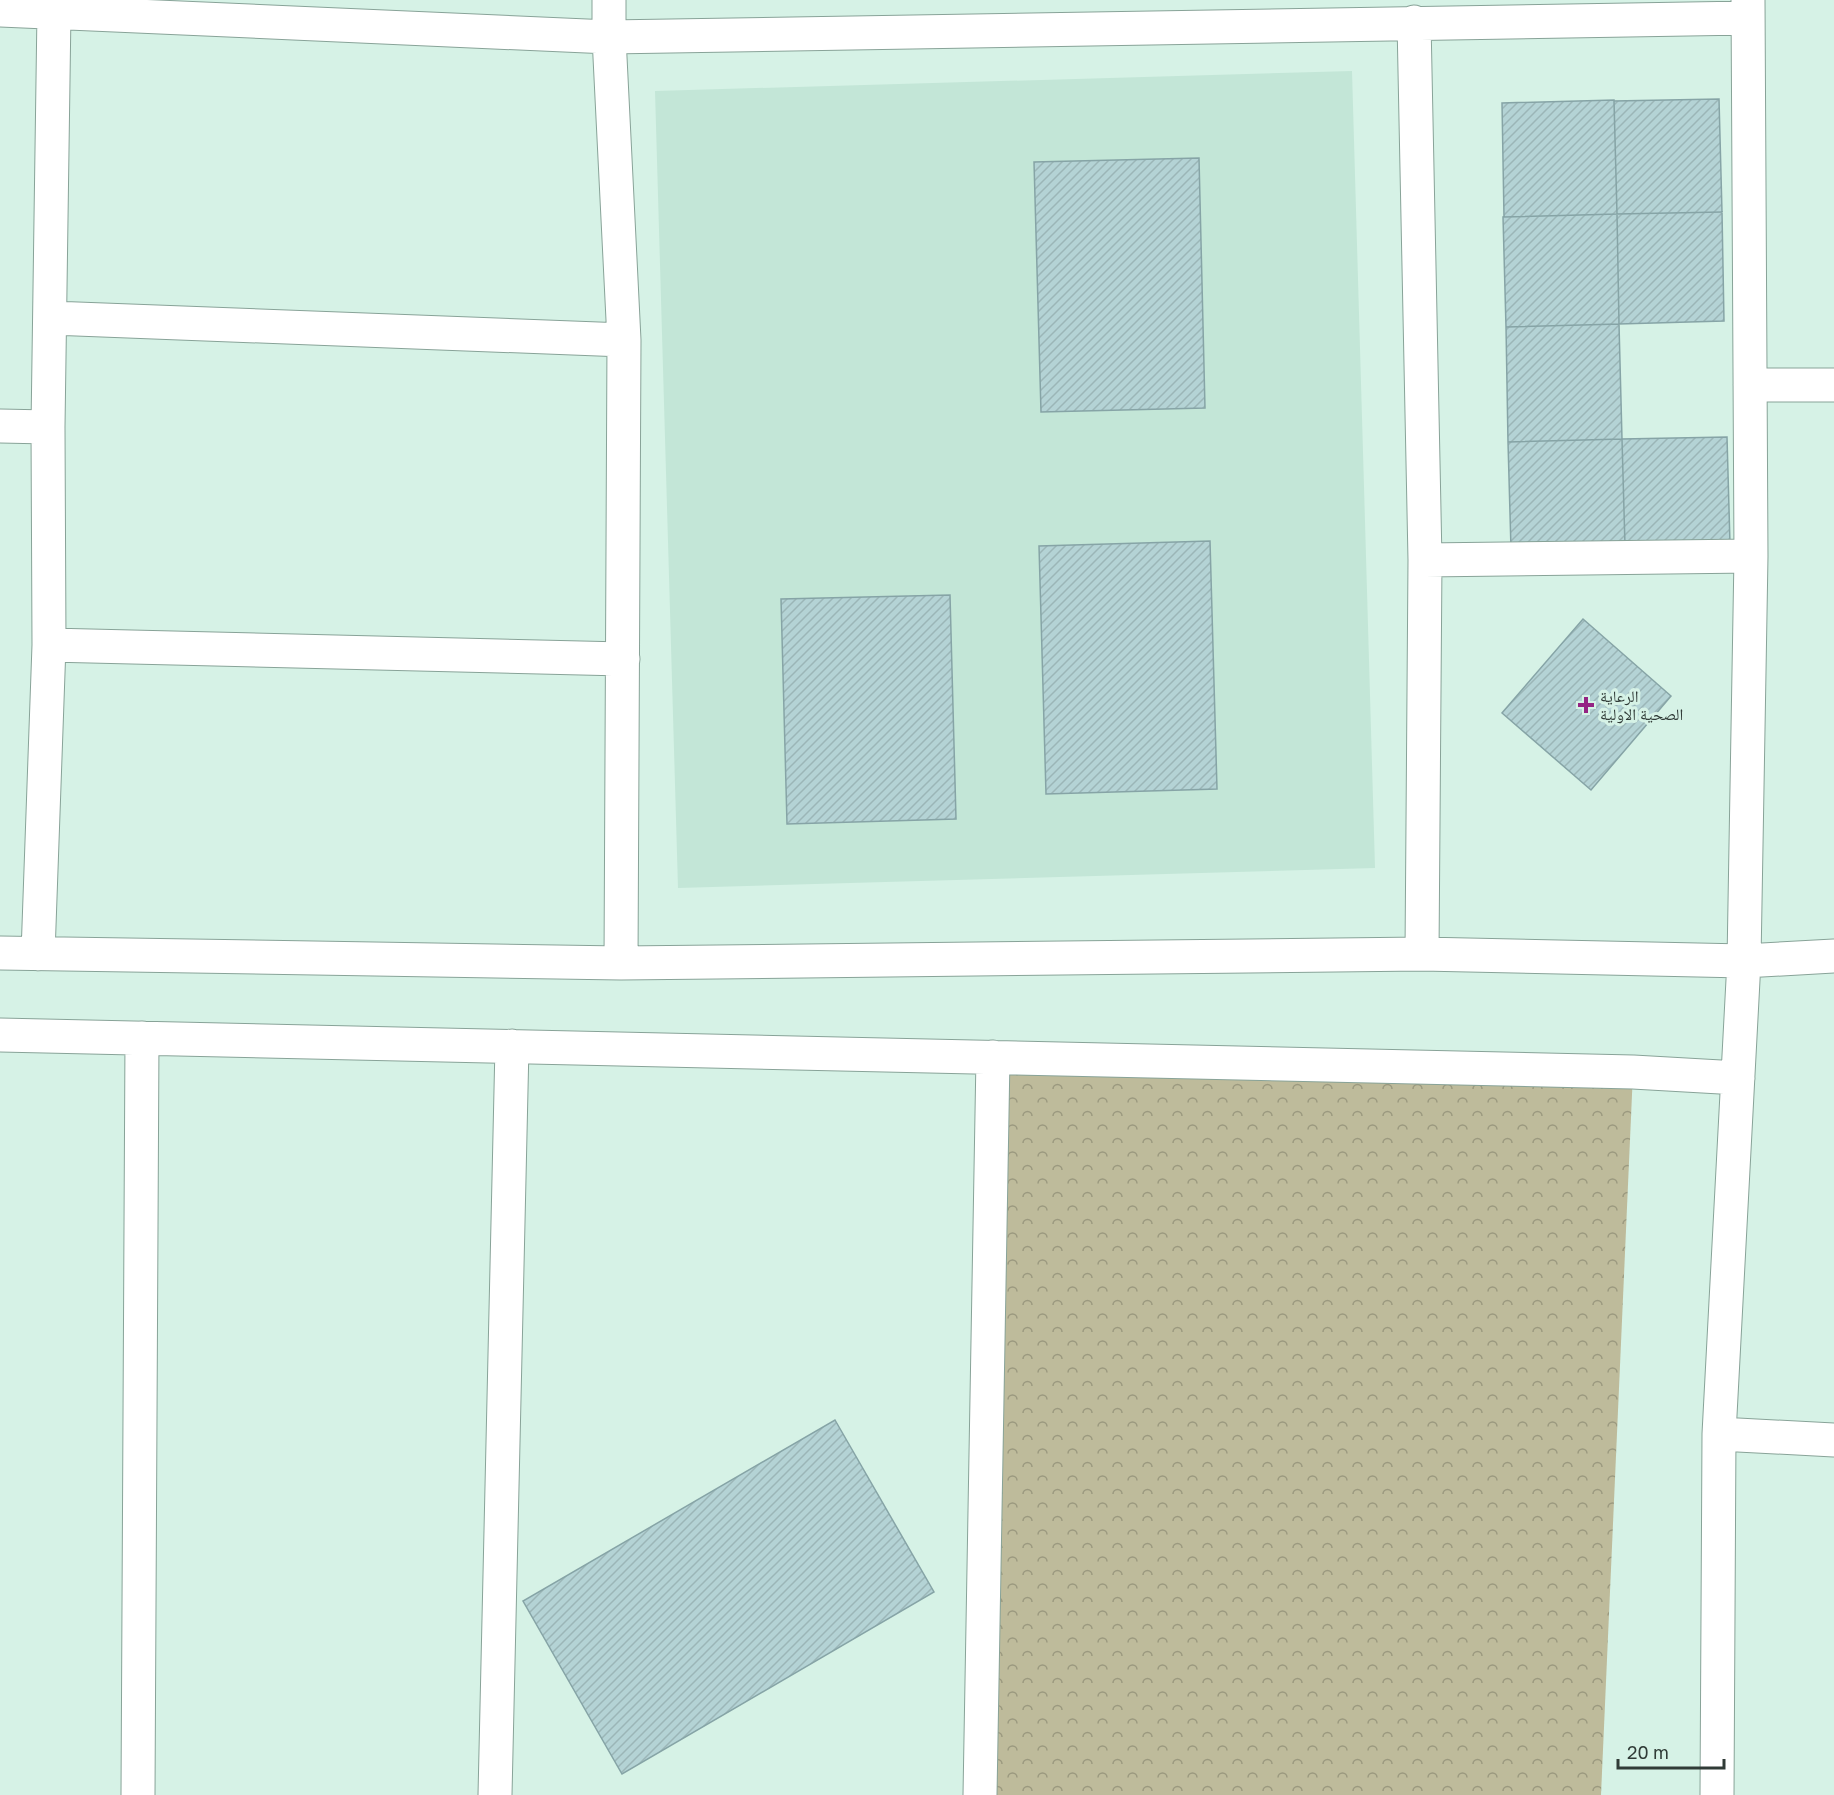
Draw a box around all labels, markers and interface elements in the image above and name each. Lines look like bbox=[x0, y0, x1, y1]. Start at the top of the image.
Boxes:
place label: الرعاية الصحية الاولية bbox=[1600, 686, 1683, 724]
marker: الرعاية الصحية الاولية bbox=[1577, 696, 1595, 714]
scale bar bbox=[1618, 1732, 1724, 1770]
text: 20 m bbox=[1627, 1741, 1669, 1763]

